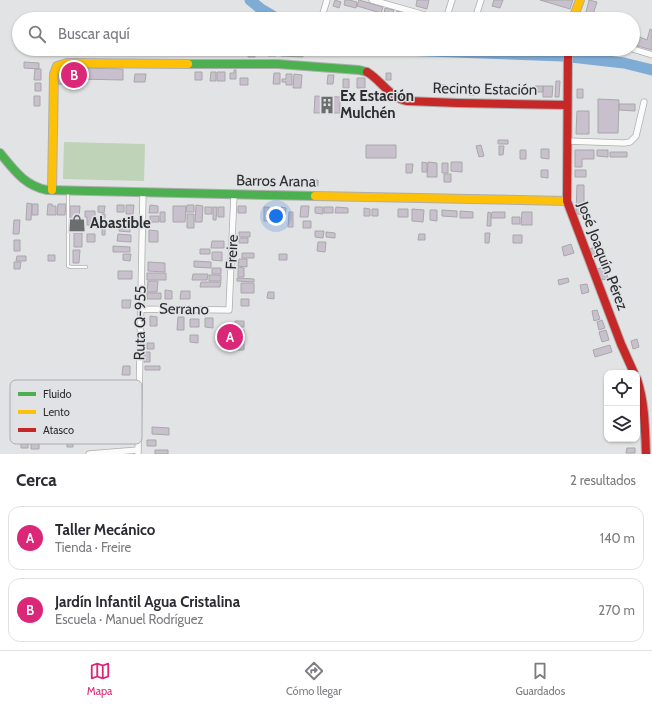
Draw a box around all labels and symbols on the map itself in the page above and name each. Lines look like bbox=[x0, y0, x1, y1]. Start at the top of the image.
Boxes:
pin: B bbox=[61, 60, 87, 90]
street label: Recinto Estación bbox=[433, 79, 537, 99]
place label: Ex Estación Mulchén bbox=[340, 87, 414, 122]
building icon: Ex Estación Mulchén bbox=[317, 95, 337, 115]
street label: Barros Arana bbox=[236, 171, 317, 191]
street label: José Joaquín Pérez bbox=[574, 198, 632, 313]
your location bbox=[266, 206, 286, 226]
shop icon: Abastible bbox=[67, 213, 87, 233]
place label: Abastible bbox=[90, 214, 151, 232]
street label: Freire bbox=[222, 234, 242, 270]
street label: Ruta Q-955 bbox=[130, 285, 150, 361]
street label: Serrano bbox=[159, 300, 209, 318]
pin: A bbox=[217, 322, 243, 352]
legend bbox=[10, 380, 142, 444]
text: Fluido bbox=[43, 387, 72, 401]
text: Lento bbox=[43, 405, 70, 419]
text: Atasco bbox=[43, 423, 74, 437]

